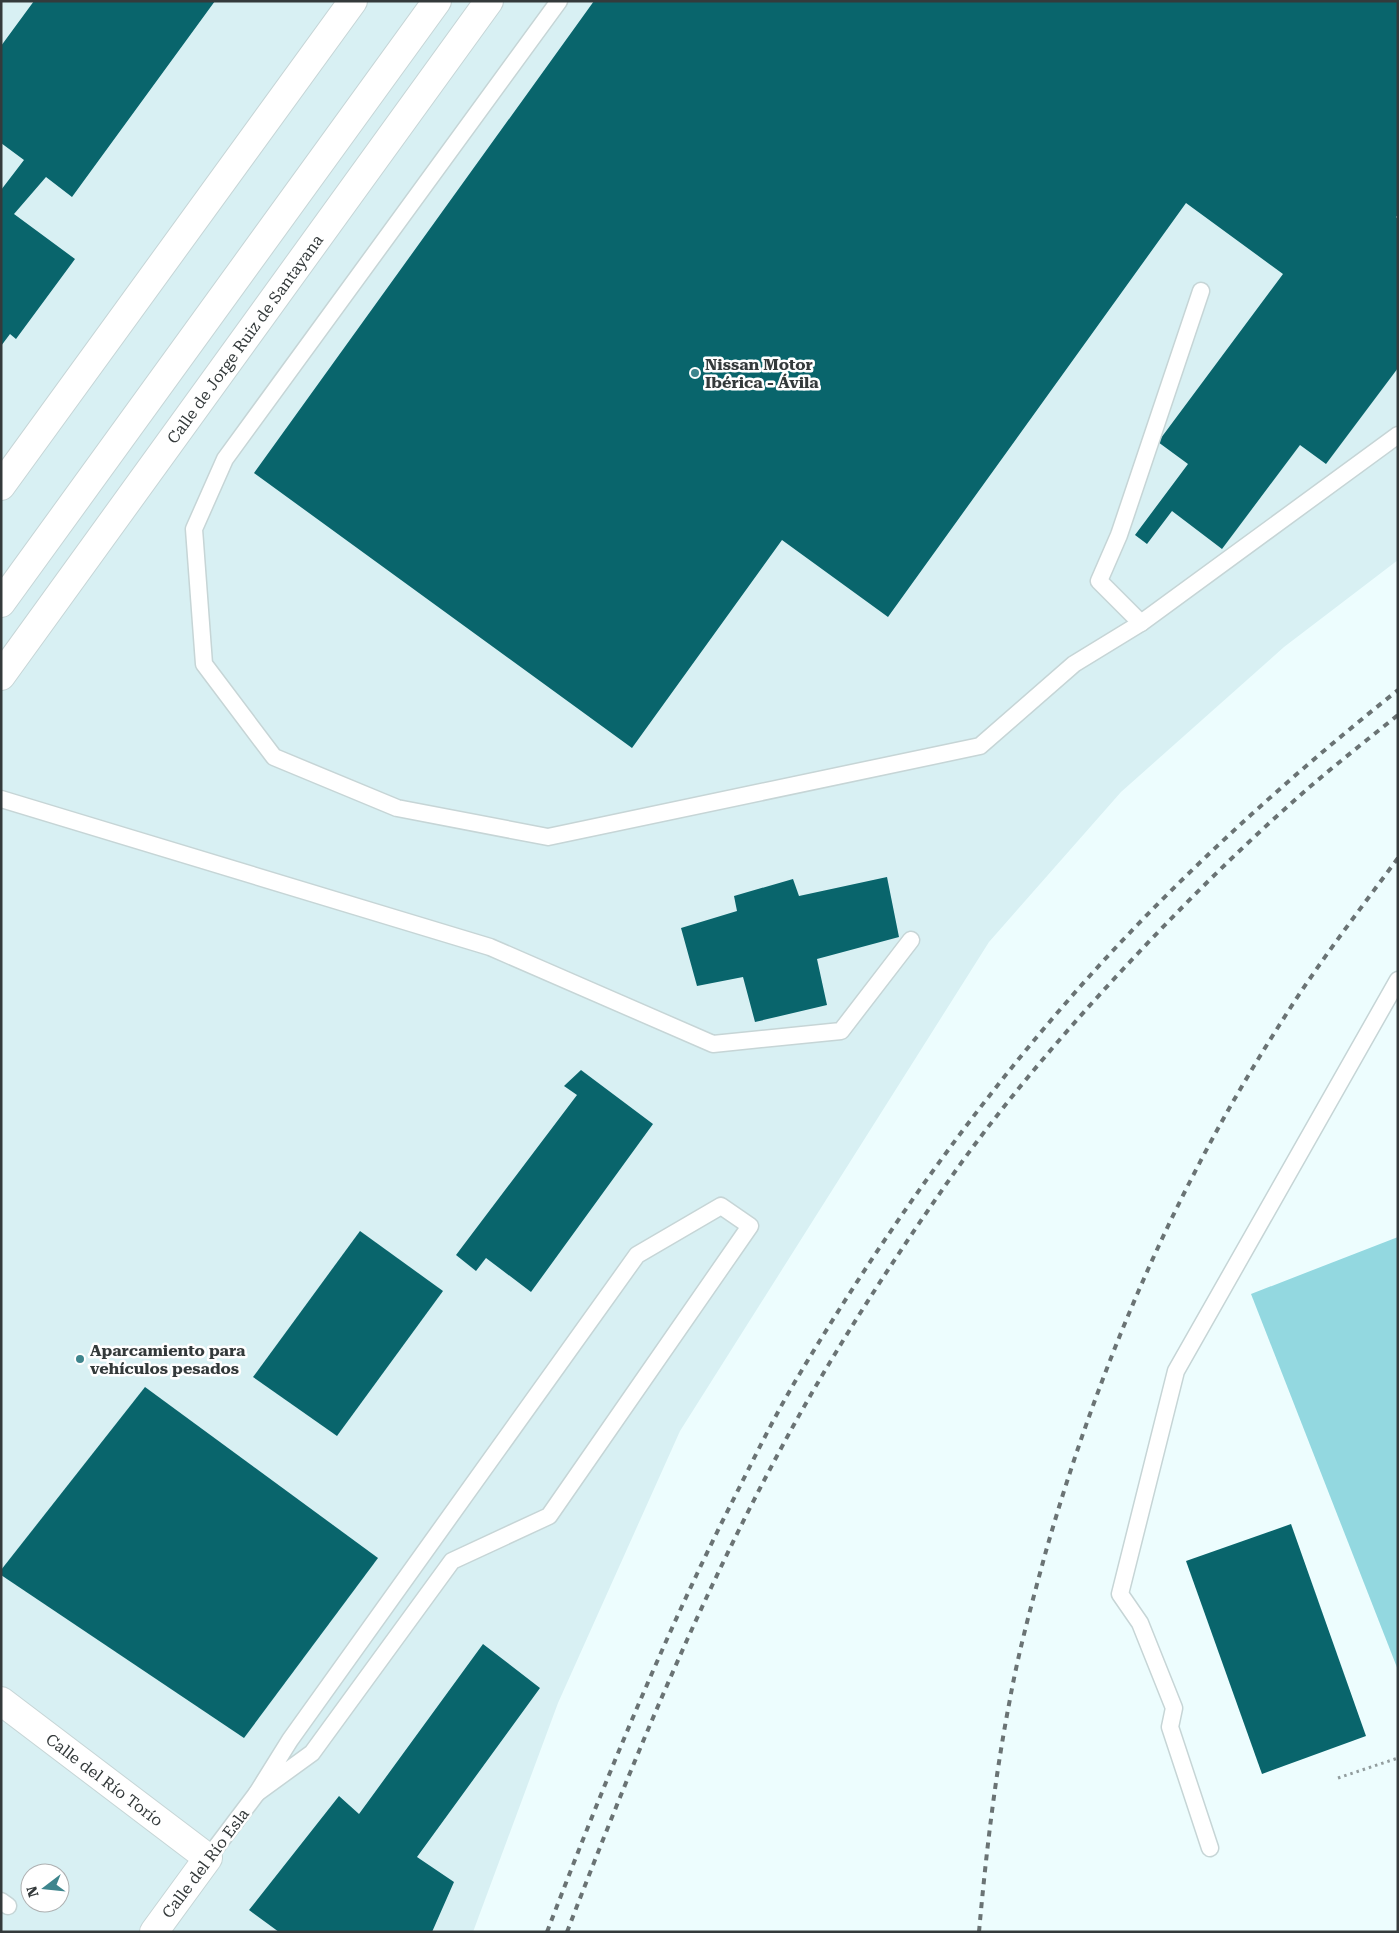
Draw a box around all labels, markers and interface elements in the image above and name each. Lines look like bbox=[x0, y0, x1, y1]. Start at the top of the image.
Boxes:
street label: Calle de Jorge Ruiz de Santayana bbox=[163, 231, 327, 447]
place label: Nissan Motor Ibérica - Ávila bbox=[705, 355, 819, 392]
marker: Nissan Motor Ibérica - Ávila bbox=[689, 367, 701, 379]
place label: Aparcamiento para vehículos pesados bbox=[90, 1341, 246, 1378]
marker: Aparcamiento para vehículos pesados bbox=[74, 1353, 86, 1365]
street label: Calle del Río Torío bbox=[42, 1729, 167, 1831]
street label: Calle del Río Esla bbox=[158, 1804, 253, 1922]
north arrow bbox=[20, 1863, 70, 1913]
text: N bbox=[23, 1884, 42, 1899]

